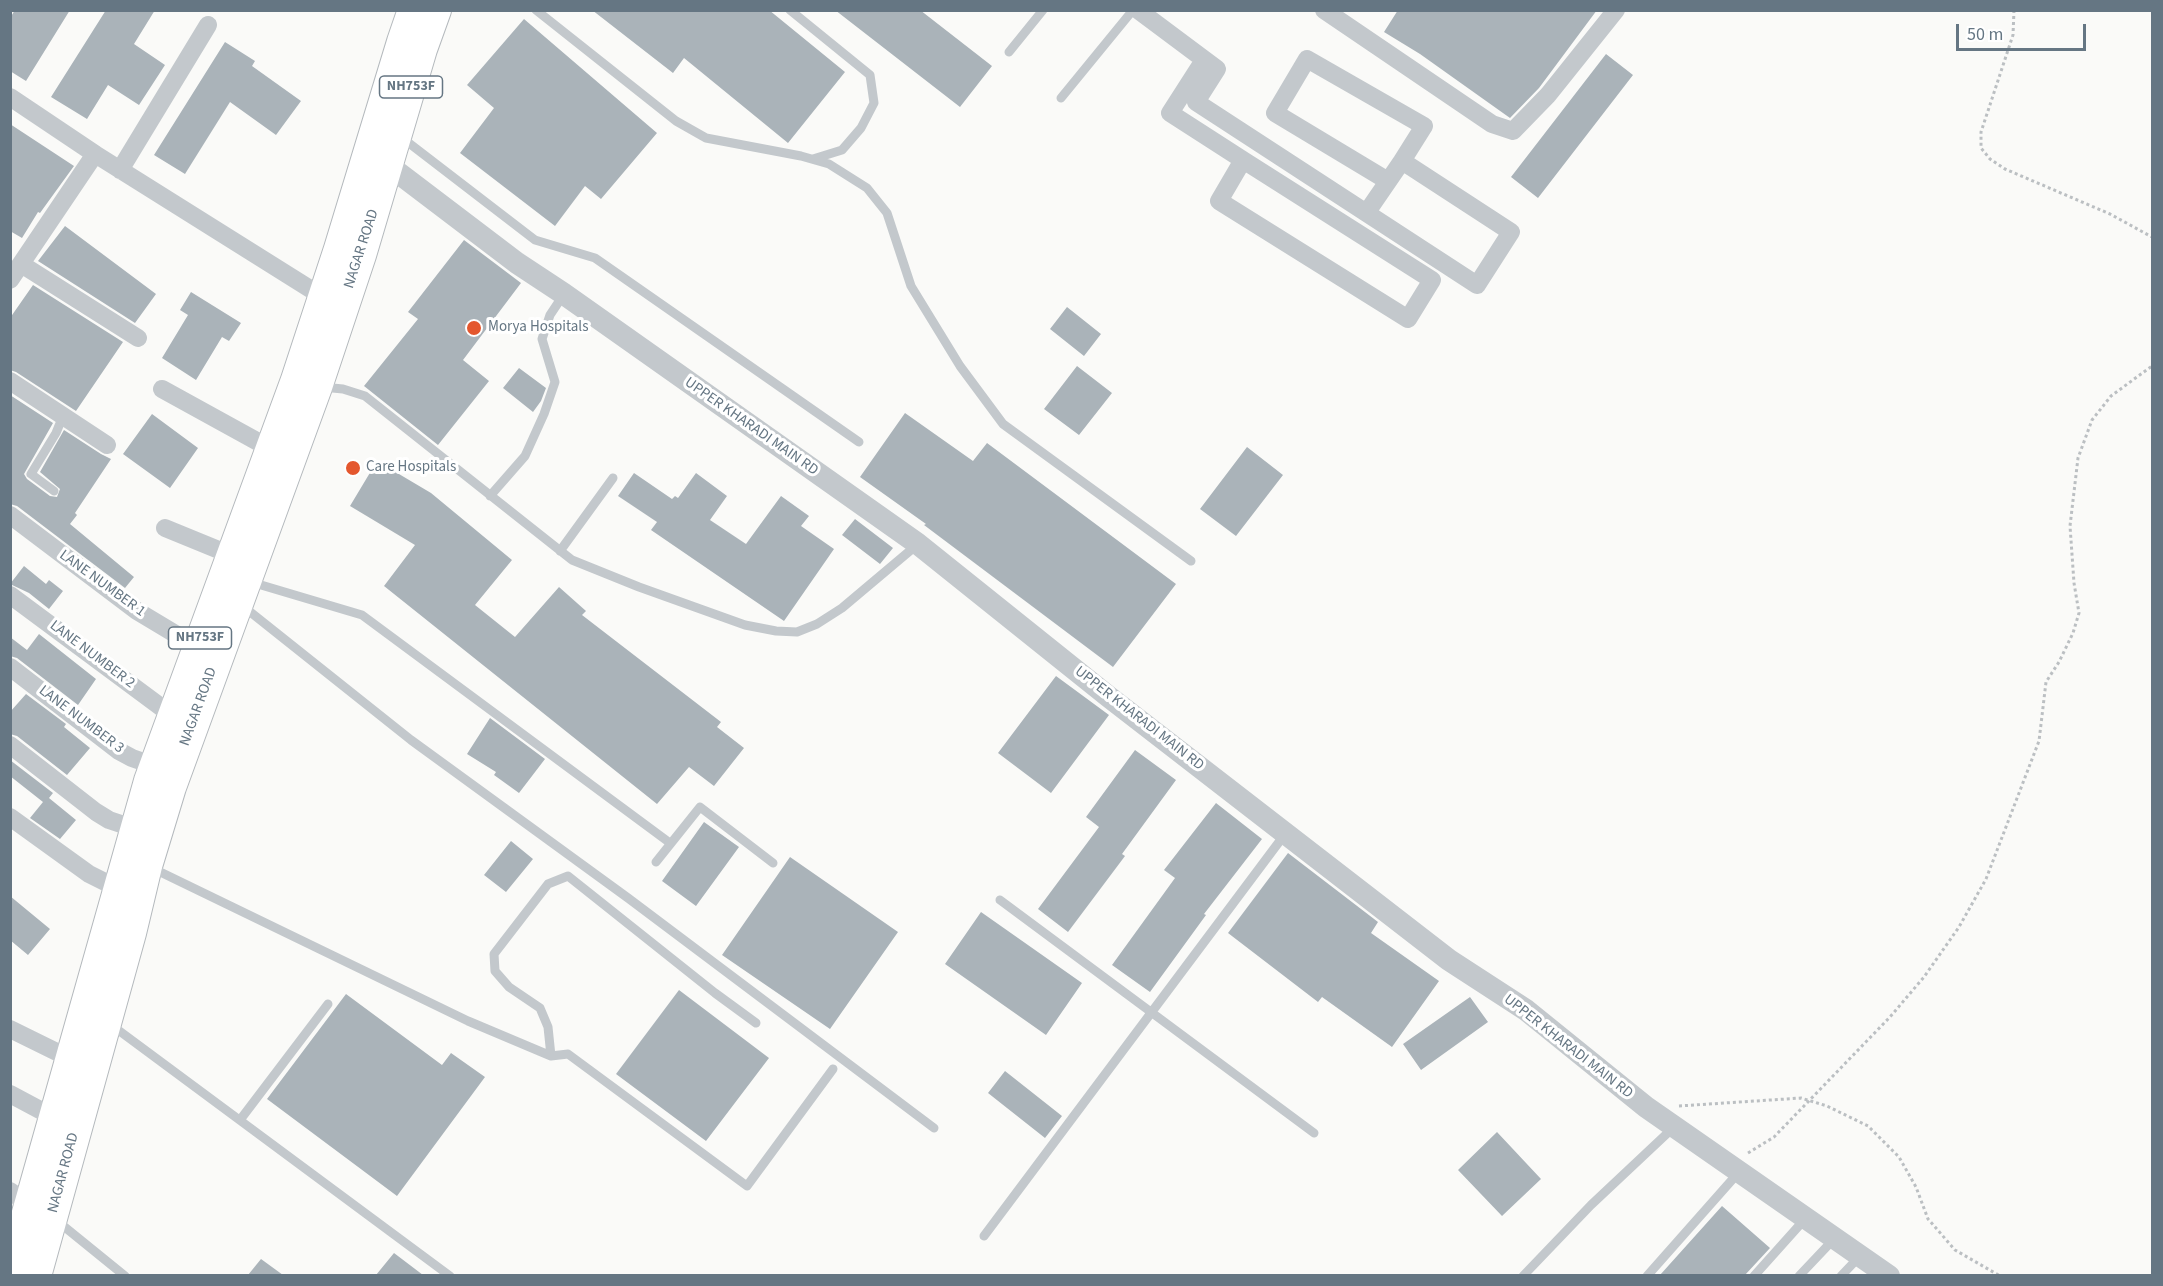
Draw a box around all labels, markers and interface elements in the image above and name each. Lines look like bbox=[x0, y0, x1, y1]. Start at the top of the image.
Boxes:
scale bar bbox=[1959, 12, 2090, 50]
text: 50 m bbox=[1967, 22, 2003, 47]
road number: NH753F bbox=[380, 76, 442, 98]
street label: NAGAR ROAD bbox=[341, 207, 383, 291]
marker: Morya Hospitals bbox=[465, 319, 483, 337]
place label: Morya Hospitals bbox=[488, 319, 588, 337]
street label: UPPER KHARADI MAIN RD bbox=[681, 374, 821, 480]
marker: Care Hospitals bbox=[344, 459, 362, 477]
place label: Care Hospitals bbox=[366, 459, 456, 477]
street label: LANE NUMBER 1 bbox=[55, 547, 149, 621]
street label: LANE NUMBER 2 bbox=[46, 617, 138, 693]
road number: NH753F bbox=[168, 627, 232, 649]
street label: UPPER KHARADI MAIN RD bbox=[1071, 663, 1207, 775]
street label: NAGAR ROAD bbox=[176, 665, 222, 749]
street label: LANE NUMBER 3 bbox=[35, 682, 127, 758]
street label: UPPER KHARADI MAIN RD bbox=[1500, 991, 1636, 1103]
street label: NAGAR ROAD bbox=[45, 1131, 83, 1215]

